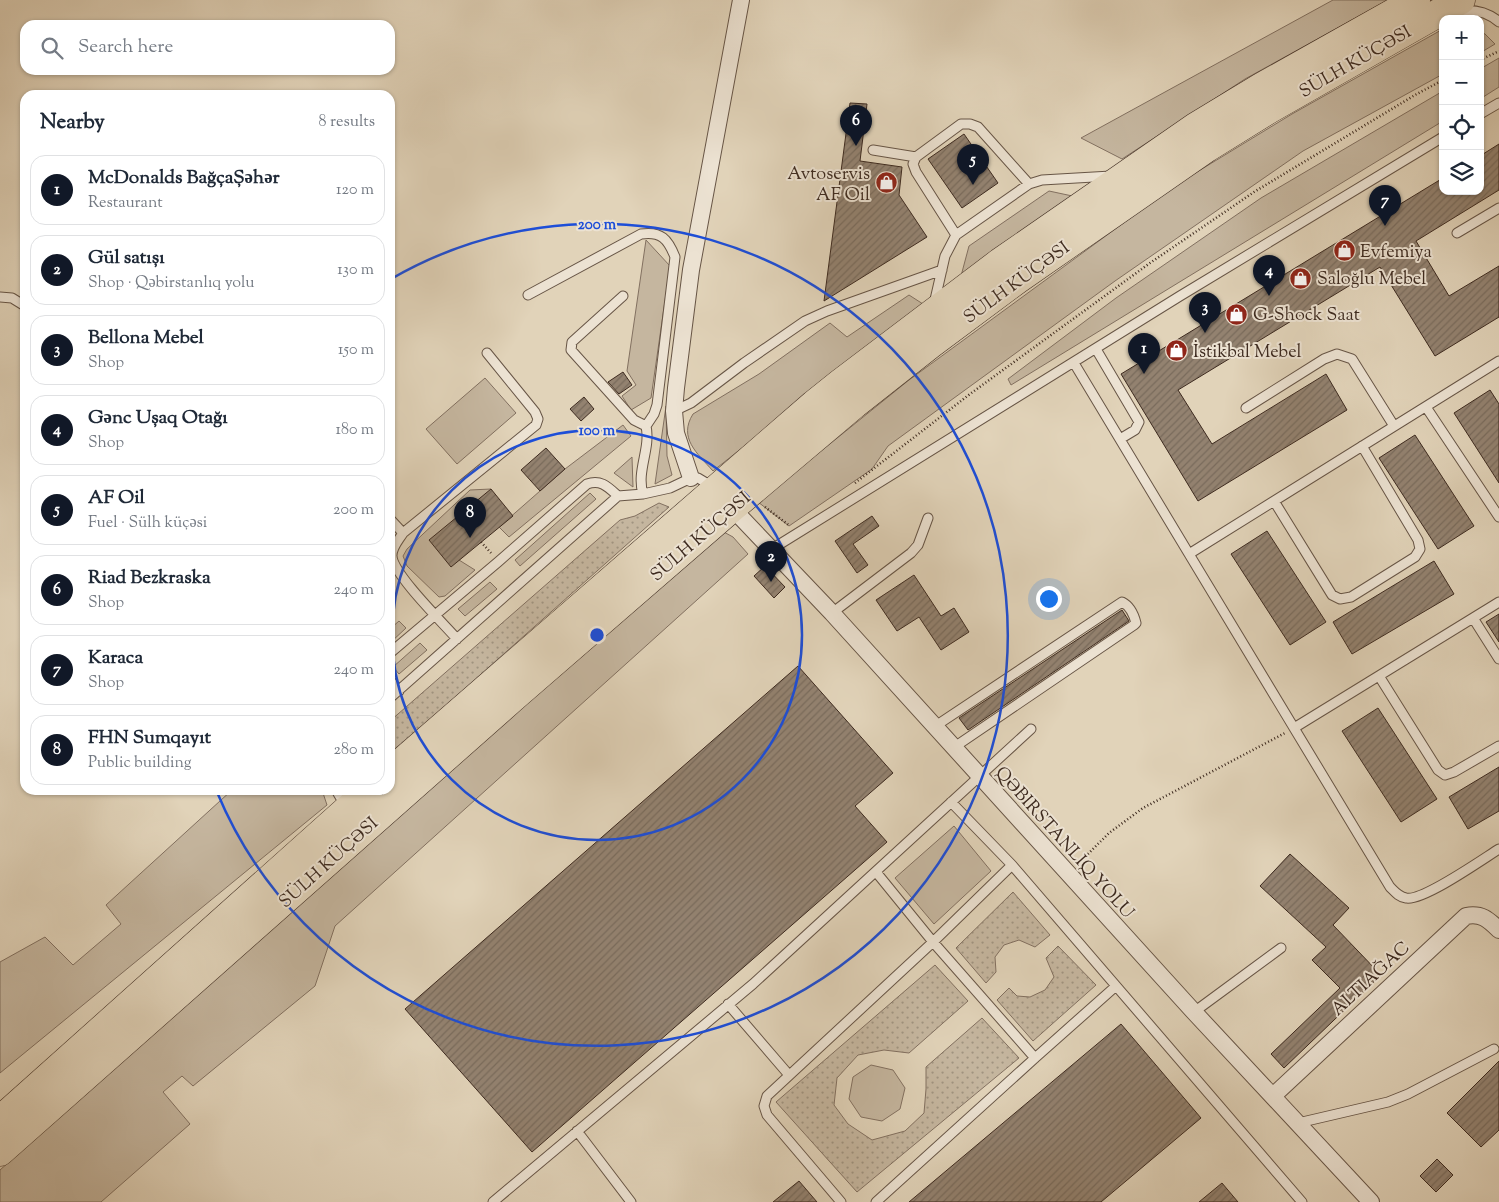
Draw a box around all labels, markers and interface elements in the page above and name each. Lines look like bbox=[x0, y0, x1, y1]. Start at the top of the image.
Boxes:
map controls bbox=[1439, 15, 1484, 195]
button: + bbox=[1439, 15, 1484, 60]
search box bbox=[20, 20, 395, 75]
street label: SÜLH KÜÇƏSI bbox=[1295, 20, 1417, 105]
icon: search bbox=[38, 34, 66, 62]
text: Search here bbox=[78, 34, 173, 61]
button: − bbox=[1439, 60, 1484, 105]
pin: 6 bbox=[840, 105, 872, 146]
button: locate bbox=[1439, 105, 1484, 150]
text: Nearby bbox=[40, 108, 105, 138]
text: 8 results bbox=[319, 111, 375, 134]
pin: 5 bbox=[957, 144, 989, 185]
button: layers bbox=[1439, 150, 1484, 195]
place label: Avtoservis AF Oil bbox=[787, 162, 870, 209]
text: McDonalds BağçaŞəhər bbox=[88, 165, 280, 192]
shop icon: Avtoservis AF Oil bbox=[874, 171, 898, 195]
text: 1 bbox=[54, 179, 60, 202]
text: 120 m bbox=[336, 179, 374, 202]
pin: 7 bbox=[1369, 185, 1401, 226]
text: Restaurant bbox=[88, 192, 163, 215]
text: 200 m bbox=[578, 215, 617, 236]
street label: SÜLH KÜÇƏSI bbox=[959, 236, 1076, 331]
shop icon: Evfemiya bbox=[1332, 239, 1356, 263]
place label: Evfemiya bbox=[1360, 240, 1432, 266]
text: Gül satışı bbox=[88, 245, 165, 272]
pin: 4 bbox=[1253, 255, 1285, 296]
text: 2 bbox=[53, 259, 61, 282]
text: 130 m bbox=[337, 259, 374, 282]
shop icon: Saloğlu Mebel bbox=[1289, 266, 1313, 290]
place label: Saloğlu Mebel bbox=[1317, 267, 1426, 293]
text: Shop · Qəbirstanlıq yolu bbox=[88, 272, 255, 295]
pin: 3 bbox=[1189, 292, 1221, 333]
shop icon: G-Shock Saat bbox=[1225, 302, 1249, 326]
place label: G-Shock Saat bbox=[1253, 303, 1360, 329]
text: Bellona Mebel bbox=[88, 325, 204, 352]
pin: 1 bbox=[1128, 333, 1160, 374]
text: 3 bbox=[54, 339, 60, 362]
text: 150 m bbox=[338, 339, 374, 362]
shop icon: İstikbal Mebel bbox=[1165, 339, 1189, 363]
place label: İstikbal Mebel bbox=[1193, 340, 1302, 366]
text: Shop bbox=[88, 352, 124, 375]
text: Gənc Uşaq Otağı bbox=[88, 405, 228, 432]
text: 4 bbox=[53, 419, 61, 442]
text: 180 m bbox=[335, 419, 374, 442]
text: 100 m bbox=[579, 421, 616, 442]
text: Shop bbox=[88, 432, 124, 455]
text: AF Oil bbox=[88, 485, 145, 512]
street label: SÜLH KÜÇƏSI bbox=[645, 486, 757, 589]
pin: 8 bbox=[454, 497, 486, 538]
text: 5 bbox=[54, 499, 60, 522]
text: 200 m bbox=[333, 499, 374, 522]
text: Fuel · Sülh küçəsi bbox=[88, 512, 207, 535]
pin: 2 bbox=[755, 541, 787, 582]
text: Riad Bezkraska bbox=[88, 565, 211, 592]
text: 6 bbox=[53, 579, 61, 602]
text: 240 m bbox=[333, 579, 374, 602]
your location bbox=[1036, 586, 1062, 612]
text: Shop bbox=[88, 592, 124, 615]
centre of rings bbox=[588, 626, 606, 644]
text: Karaca bbox=[88, 645, 143, 672]
text: 7 bbox=[53, 659, 61, 682]
text: 240 m bbox=[333, 659, 374, 682]
text: Shop bbox=[88, 672, 124, 695]
text: FHN Sumqayıt bbox=[88, 725, 211, 752]
text: 8 bbox=[53, 739, 61, 762]
text: 280 m bbox=[333, 739, 374, 762]
text: Public building bbox=[88, 752, 192, 775]
street label: QƏBIRSTANLIQ YOLU bbox=[988, 761, 1139, 926]
street label: SÜLH KÜÇƏSI bbox=[274, 812, 385, 915]
street label: ALTIAĞAC bbox=[1326, 936, 1416, 1023]

